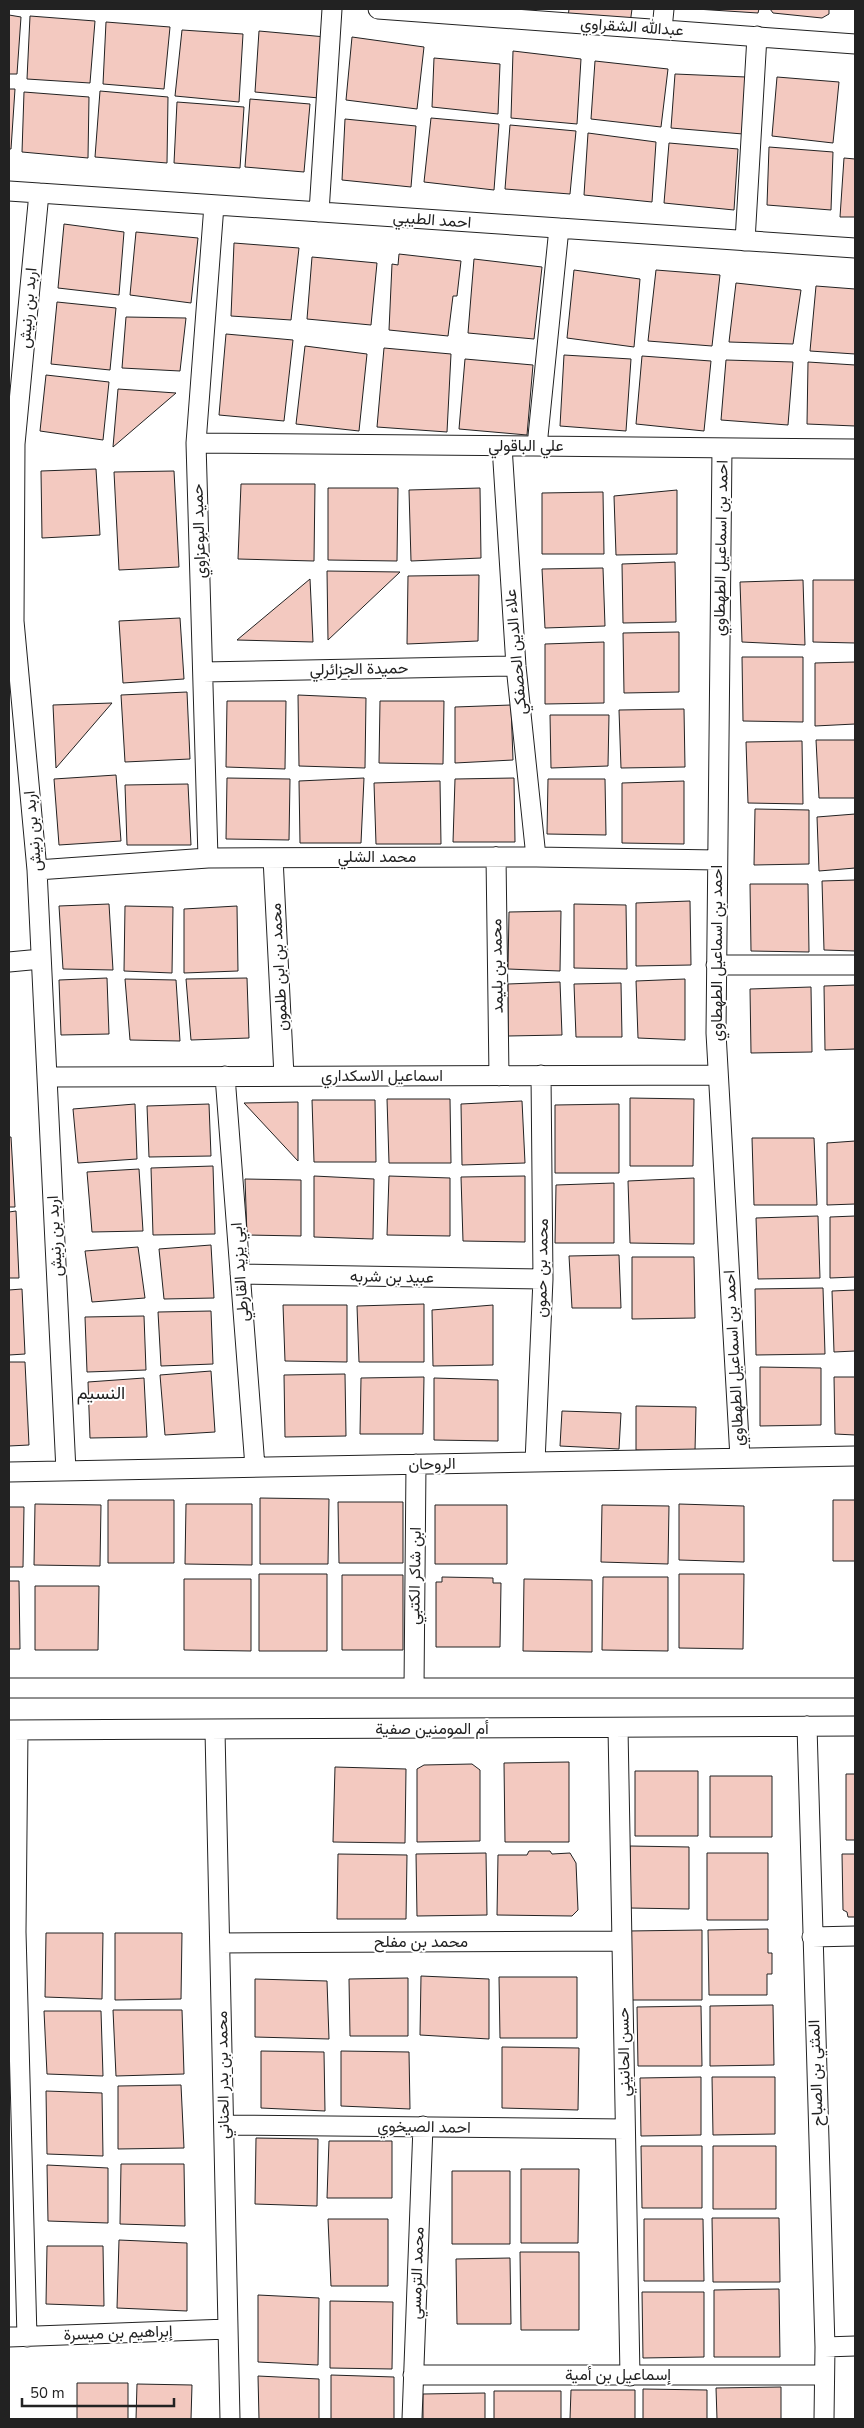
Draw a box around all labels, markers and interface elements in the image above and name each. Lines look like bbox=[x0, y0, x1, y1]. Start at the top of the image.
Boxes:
street label: عبدالله الشقراوي bbox=[579, 12, 684, 44]
street label: احمد الطيبي bbox=[392, 206, 472, 236]
street label: اربد بن رنيش bbox=[14, 267, 42, 349]
street label: علي الباقولي bbox=[488, 435, 564, 459]
street label: احمد بن اسماعيل الطهطاوي bbox=[708, 460, 736, 636]
street label: حميد البوعزاوي bbox=[186, 483, 214, 579]
street label: علاء الدين الحصفكي bbox=[500, 588, 534, 716]
street label: حميدة الجزائرلي bbox=[309, 657, 409, 683]
street label: اربد بن رنيش bbox=[19, 790, 47, 872]
street label: محمد الشلي bbox=[338, 846, 416, 870]
street label: احمد بن اسماعيل الطهطاوي bbox=[706, 865, 730, 1041]
street label: محمد بن ابن طلمون bbox=[265, 902, 293, 1032]
street label: محمد بن بليمد bbox=[485, 918, 509, 1014]
street label: اسماعيل الاسكداري bbox=[321, 1065, 443, 1089]
street label: اربد بن رنيش bbox=[42, 1195, 68, 1277]
street label: محمد بن حمون bbox=[530, 1218, 554, 1318]
street label: ابي يزيد القارطي bbox=[226, 1222, 256, 1322]
street label: عبيد بن شربه bbox=[350, 1265, 434, 1289]
street label: احمد بن اسماعيل الطهطاوي bbox=[718, 1269, 752, 1447]
district label: النسيم bbox=[77, 1381, 125, 1405]
street label: الروحان bbox=[408, 1453, 456, 1475]
street label: ابن شاكر الكتبي bbox=[403, 1527, 429, 1625]
street label: أم المومنين صفية bbox=[375, 1718, 489, 1740]
street label: محمد بن مفلح bbox=[374, 1931, 468, 1953]
street label: حسن الحانيني bbox=[612, 2007, 638, 2097]
street label: محمد بن بدر الحناني bbox=[211, 2011, 237, 2139]
street label: المثني بن الصباح bbox=[803, 2019, 831, 2127]
street label: احمد الصيخوي bbox=[377, 2115, 471, 2141]
street label: محمد الترمسي bbox=[404, 2226, 432, 2320]
street label: إبراهيم بن ميسرة bbox=[63, 2320, 173, 2346]
street label: إسماعيل بن أمية bbox=[565, 2364, 671, 2386]
scale bar bbox=[22, 2376, 175, 2408]
text: 50 m bbox=[30, 2383, 65, 2403]

